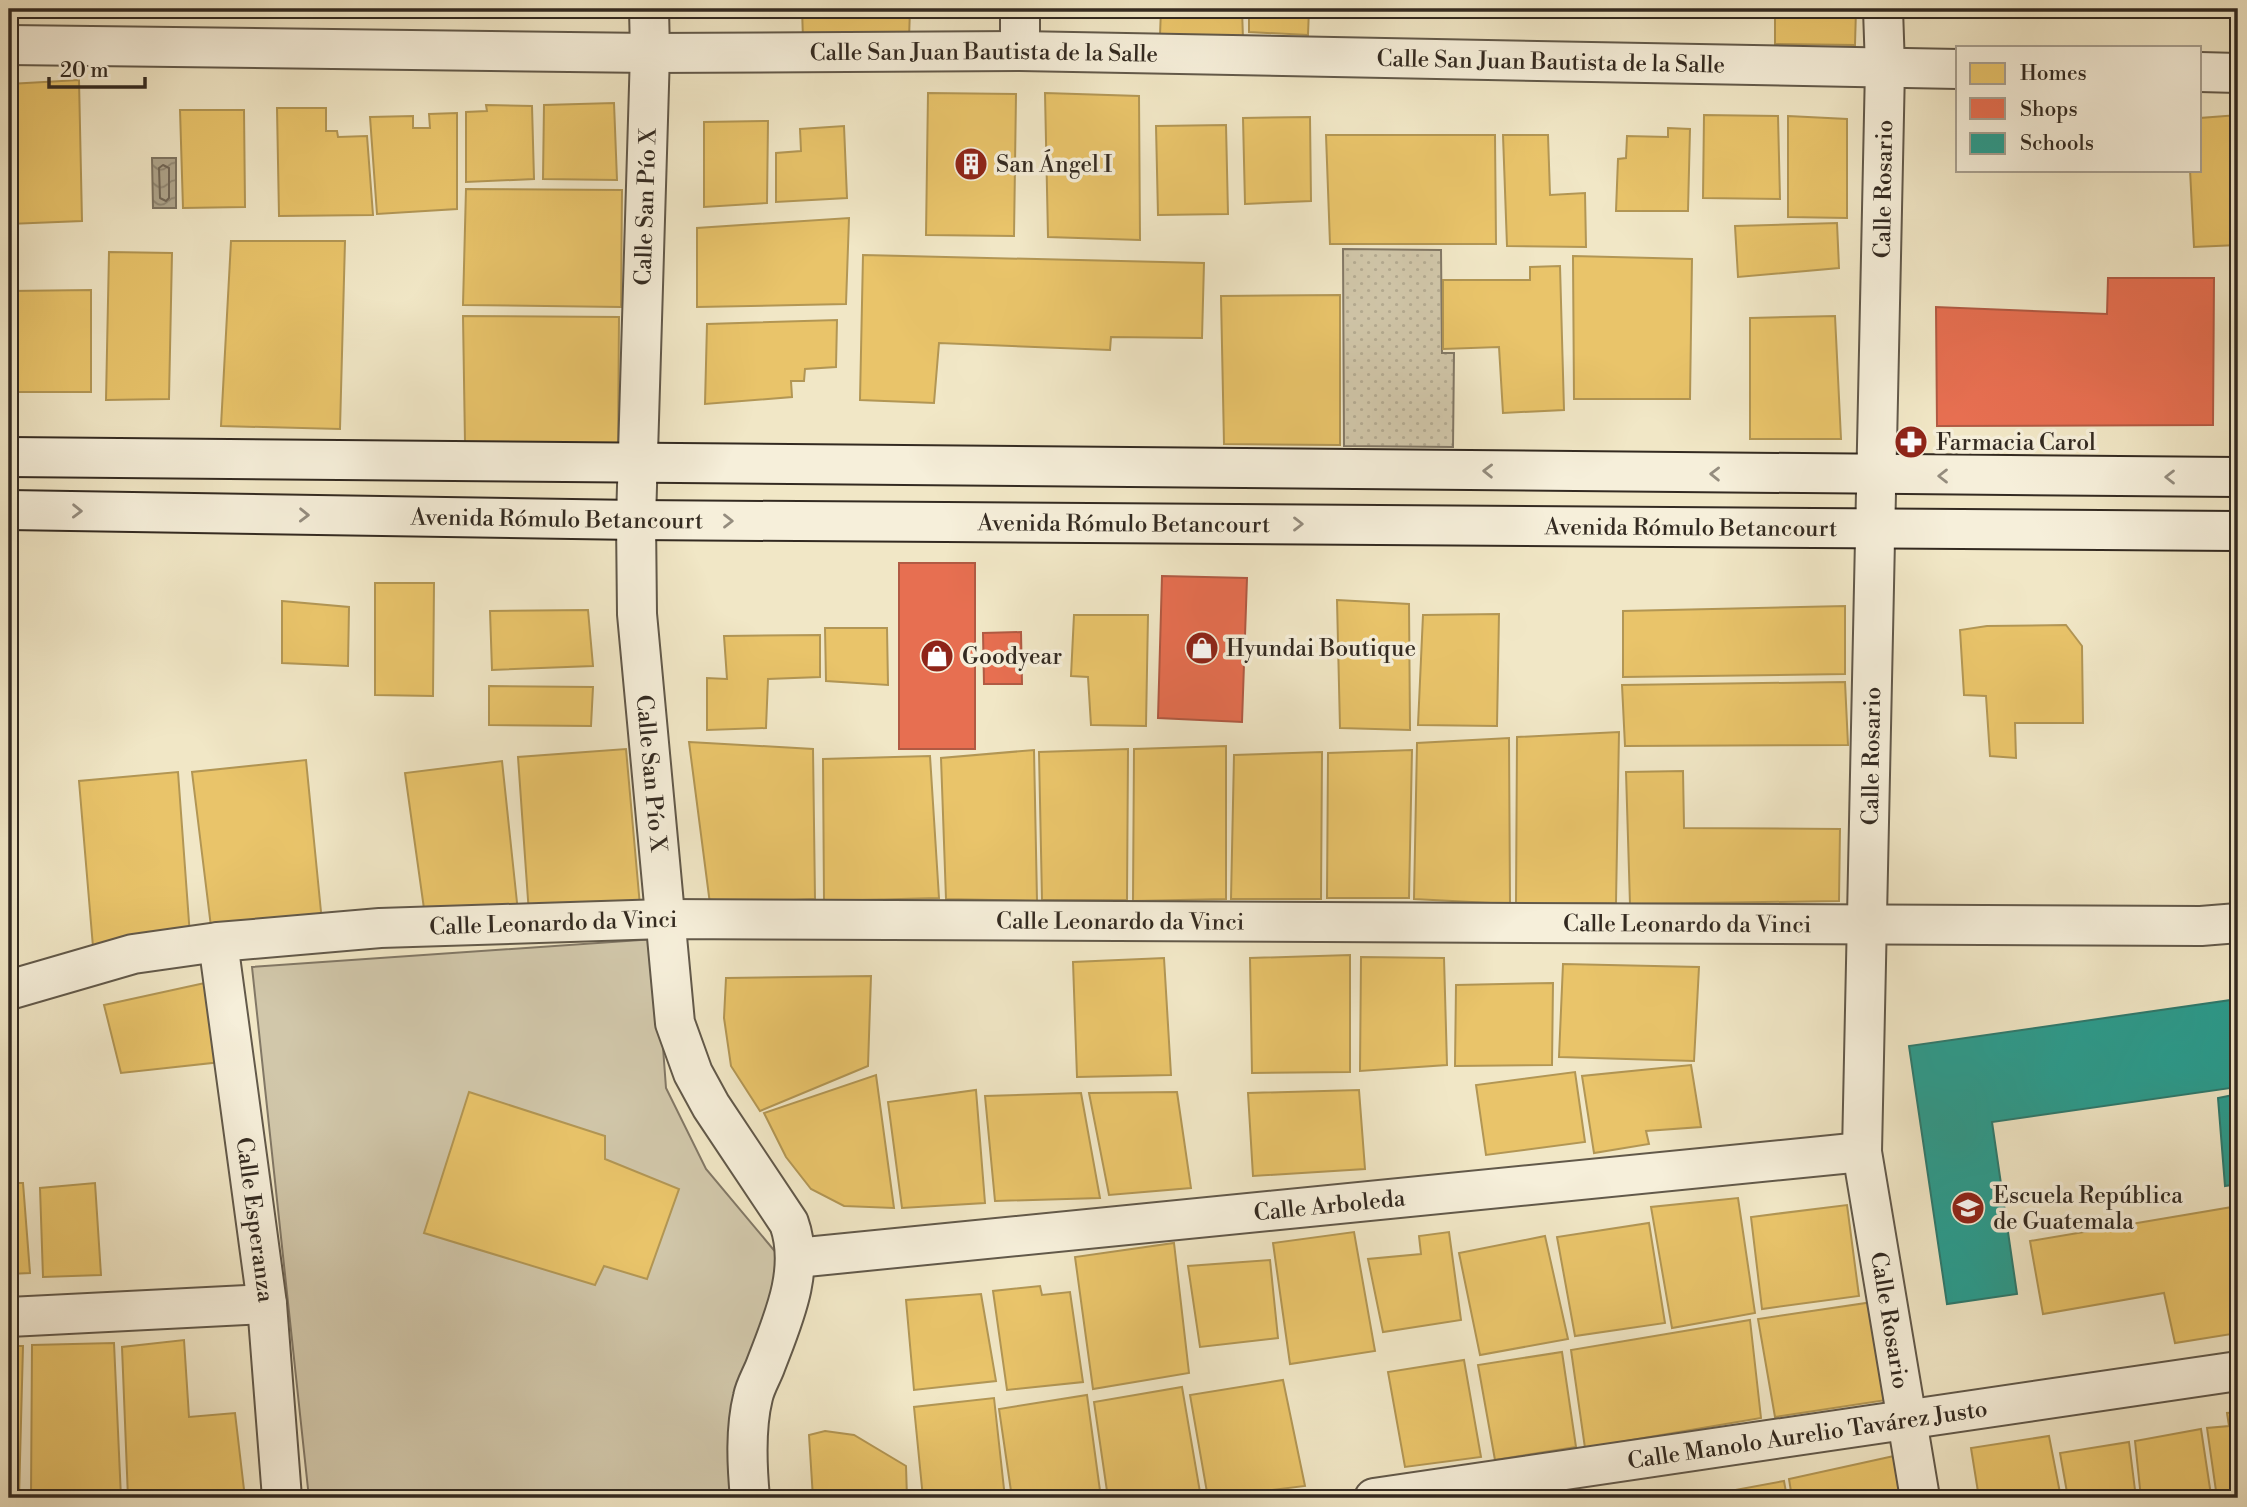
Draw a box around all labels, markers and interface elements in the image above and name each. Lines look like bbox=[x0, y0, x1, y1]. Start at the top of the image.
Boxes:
street label: Calle San Juan Bautista de la Salle bbox=[810, 38, 1158, 69]
street label: Calle San Juan Bautista de la Salle bbox=[1376, 45, 1725, 80]
scale bar bbox=[49, 46, 145, 90]
legend bbox=[1956, 46, 2202, 172]
text: 20 m bbox=[60, 58, 109, 84]
text: Homes bbox=[2020, 61, 2087, 87]
text: Shops bbox=[2020, 97, 2078, 123]
street label: Calle Rosario bbox=[1869, 119, 1899, 259]
street label: Calle San Pío X bbox=[629, 127, 663, 286]
text: Schools bbox=[2020, 131, 2094, 157]
building icon: San Ángel I bbox=[952, 145, 990, 183]
place label: San Ángel I bbox=[996, 149, 1113, 179]
pharmacy icon: Farmacia Carol bbox=[1892, 423, 1930, 461]
place label: Farmacia Carol bbox=[1936, 429, 2096, 457]
one-way arrow bbox=[1482, 464, 1493, 479]
one-way arrow bbox=[1709, 466, 1720, 482]
one-way arrow bbox=[1937, 468, 1947, 484]
one-way arrow bbox=[2164, 469, 2175, 485]
one-way arrow bbox=[72, 503, 83, 519]
street label: Avenida Rómulo Betancourt bbox=[409, 503, 703, 535]
one-way arrow bbox=[300, 507, 310, 523]
street label: Avenida Rómulo Betancourt bbox=[976, 509, 1270, 539]
one-way arrow bbox=[723, 513, 734, 529]
street label: Avenida Rómulo Betancourt bbox=[1543, 513, 1837, 543]
one-way arrow bbox=[1294, 516, 1304, 532]
shop icon: Hyundai Boutique bbox=[1183, 629, 1221, 667]
place label: Hyundai Boutique bbox=[1226, 635, 1416, 663]
shop icon: Goodyear bbox=[918, 637, 956, 675]
place label: Goodyear bbox=[962, 643, 1062, 671]
street label: Calle Rosario bbox=[1857, 686, 1887, 826]
street label: Calle San Pío X bbox=[630, 694, 672, 854]
street label: Calle Leonardo da Vinci bbox=[429, 906, 677, 941]
street label: Calle Leonardo da Vinci bbox=[996, 908, 1244, 937]
street label: Calle Leonardo da Vinci bbox=[1563, 910, 1811, 939]
street label: Calle Esperanza bbox=[230, 1135, 280, 1304]
place label: Escuela República de Guatemala bbox=[1993, 1182, 2183, 1236]
street label: Calle Arboleda bbox=[1252, 1184, 1407, 1227]
school or university icon: Escuela República de Guatemala bbox=[1949, 1189, 1987, 1227]
street label: Calle Rosario bbox=[1864, 1250, 1915, 1391]
street label: Calle Manolo Aurelio Tavárez Justo bbox=[1626, 1395, 1989, 1476]

